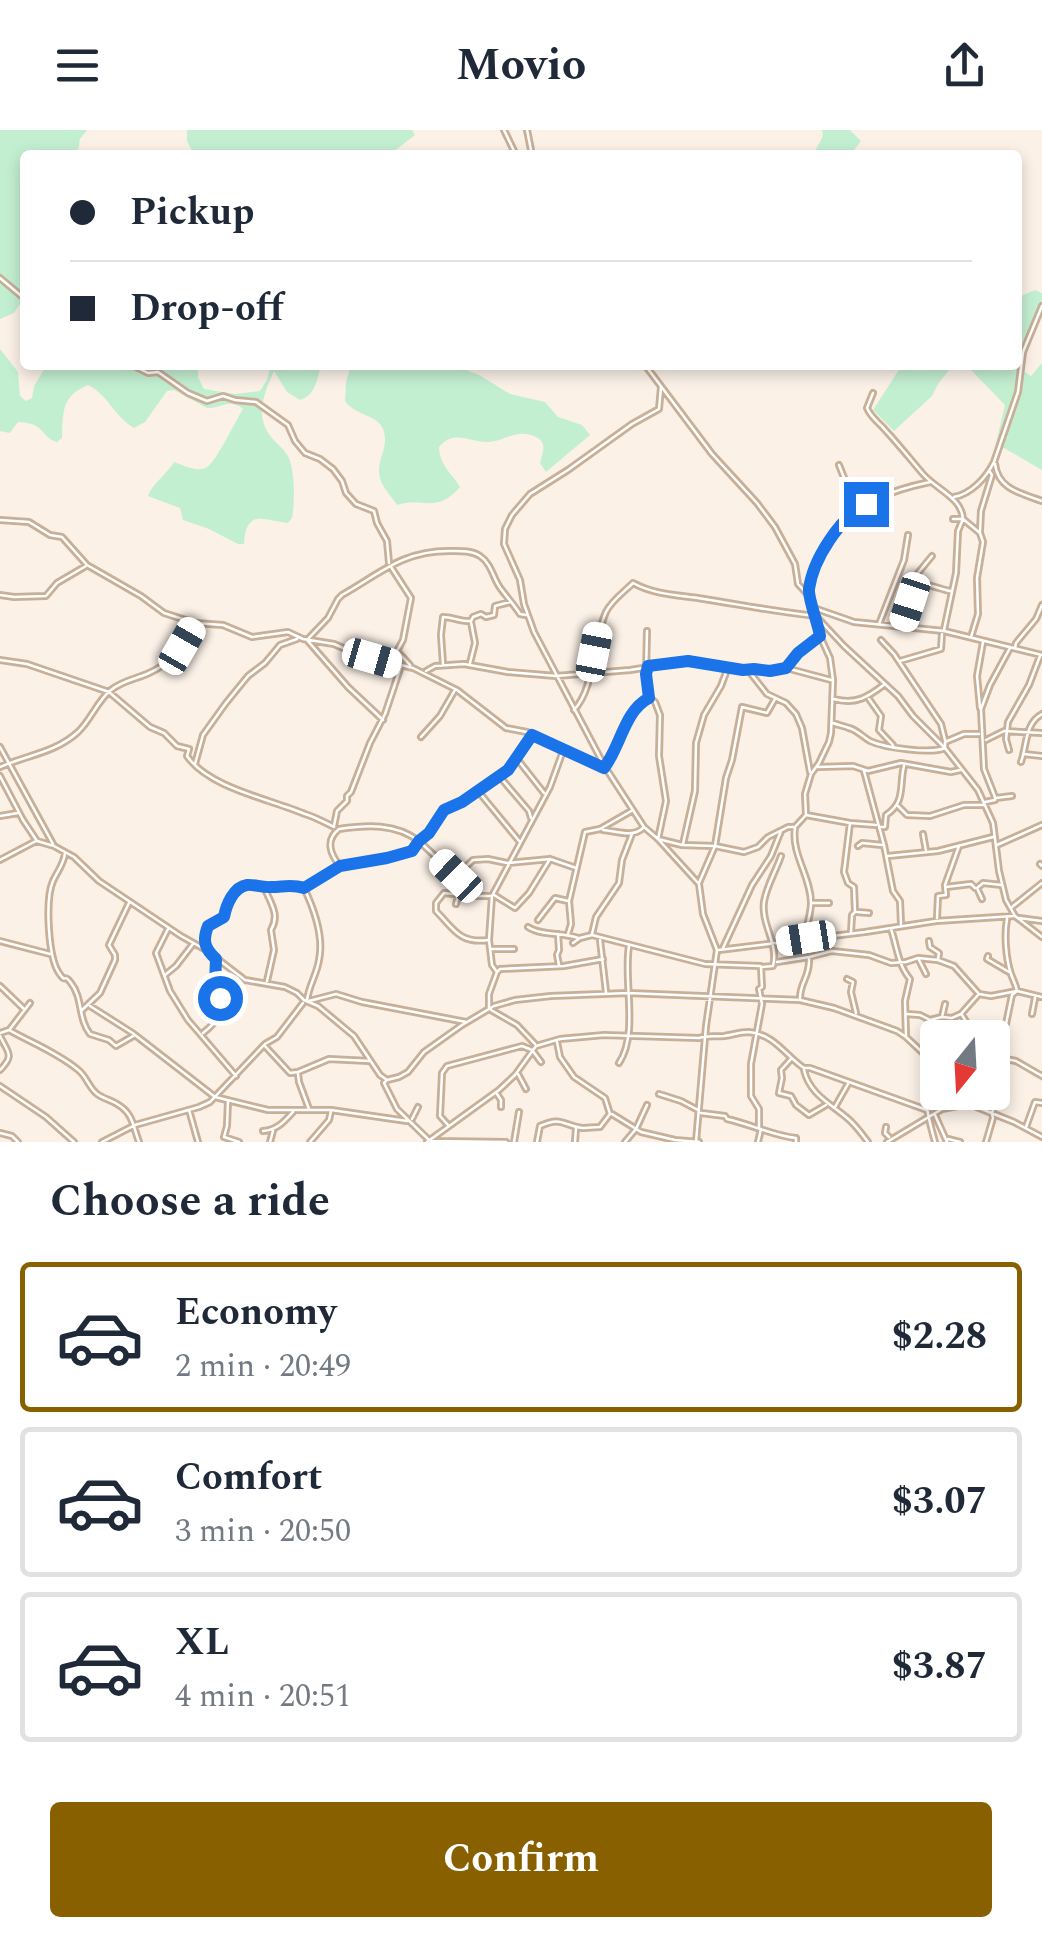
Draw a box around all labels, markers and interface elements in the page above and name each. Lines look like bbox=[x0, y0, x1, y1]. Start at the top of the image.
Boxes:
text: Movio bbox=[456, 31, 586, 100]
icon: menu bbox=[50, 38, 105, 93]
icon: share bbox=[937, 38, 992, 93]
text: Pickup bbox=[130, 184, 254, 242]
text: Drop-off bbox=[130, 280, 284, 338]
route end bbox=[844, 482, 889, 527]
car bbox=[886, 569, 934, 635]
car bbox=[154, 613, 210, 679]
car bbox=[574, 620, 614, 684]
car bbox=[339, 635, 405, 681]
car bbox=[424, 844, 488, 908]
car bbox=[774, 918, 838, 958]
route start bbox=[198, 976, 243, 1021]
north arrow bbox=[920, 1020, 1010, 1110]
map controls bbox=[920, 1020, 1010, 1110]
text: Choose a ride bbox=[50, 1167, 330, 1236]
text: Economy bbox=[175, 1284, 336, 1342]
icon: car bbox=[55, 1292, 145, 1382]
text: $2.28 bbox=[892, 1308, 987, 1366]
text: 2 min · 20:49 bbox=[175, 1342, 351, 1391]
text: Comfort bbox=[175, 1449, 322, 1507]
icon: car bbox=[55, 1457, 145, 1547]
text: $3.07 bbox=[892, 1473, 987, 1531]
text: 3 min · 20:50 bbox=[175, 1507, 351, 1556]
text: XL bbox=[175, 1614, 229, 1672]
icon: car bbox=[55, 1622, 145, 1712]
text: $3.87 bbox=[892, 1638, 987, 1696]
text: 4 min · 20:51 bbox=[175, 1672, 351, 1721]
button: Confirm bbox=[50, 1802, 992, 1917]

